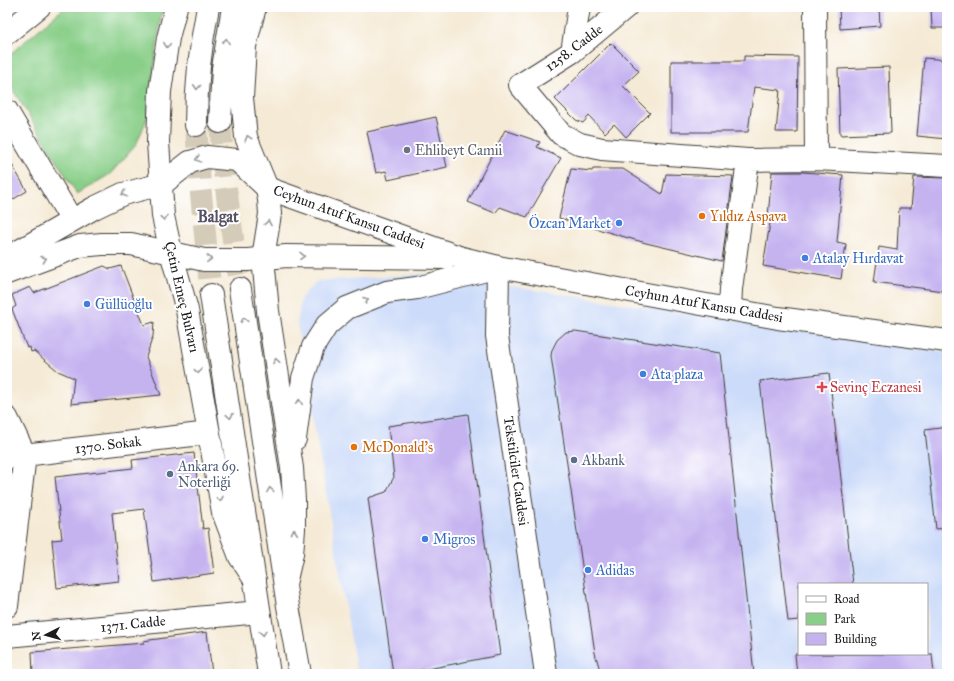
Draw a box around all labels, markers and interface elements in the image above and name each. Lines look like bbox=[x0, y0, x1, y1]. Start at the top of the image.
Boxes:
street label: 1258. Cadde bbox=[542, 21, 606, 75]
one-way arrow bbox=[221, 38, 230, 44]
one-way arrow bbox=[163, 42, 172, 48]
one-way arrow bbox=[192, 84, 201, 90]
one-way arrow bbox=[244, 135, 252, 142]
place label: Ehlibeyt Camii bbox=[415, 142, 503, 159]
marker: Ehlibeyt Camii bbox=[402, 145, 412, 155]
one-way arrow bbox=[194, 155, 201, 163]
street label: Ceyhun Atuf Kansu Caddesi bbox=[271, 182, 427, 252]
one-way arrow bbox=[121, 190, 128, 198]
district label: Balgat bbox=[197, 207, 239, 227]
place label: Yıldız Aspava bbox=[710, 208, 787, 225]
marker: Yıldız Aspava bbox=[697, 211, 707, 221]
place label: Özcan Market bbox=[529, 213, 611, 232]
one-way arrow bbox=[159, 215, 168, 221]
marker: Özcan Market bbox=[614, 218, 624, 228]
one-way arrow bbox=[263, 219, 272, 226]
street label: Çetin Emeç Bulvarı bbox=[161, 240, 203, 354]
place label: Atalay Hırdavat bbox=[812, 250, 904, 267]
one-way arrow bbox=[299, 252, 305, 260]
marker: Atalay Hırdavat bbox=[800, 253, 810, 263]
one-way arrow bbox=[206, 255, 212, 264]
one-way arrow bbox=[40, 256, 47, 264]
street label: Ceyhun Atuf Kansu Caddesi bbox=[624, 282, 785, 326]
place label: Güllüoğlu bbox=[95, 296, 153, 313]
one-way arrow bbox=[362, 297, 370, 305]
marker: Güllüoğlu bbox=[82, 299, 92, 309]
one-way arrow bbox=[240, 317, 249, 323]
one-way arrow bbox=[272, 358, 281, 364]
place label: Ata plaza bbox=[650, 366, 703, 383]
one-way arrow bbox=[193, 368, 202, 374]
marker: Ata plaza bbox=[638, 369, 648, 379]
place label: Sevinç Eczanesi bbox=[830, 379, 922, 396]
marker: Sevinç Eczanesi bbox=[817, 382, 827, 392]
one-way arrow bbox=[295, 399, 304, 405]
one-way arrow bbox=[226, 413, 234, 419]
street label: Tekstilciler Caddesi bbox=[500, 415, 532, 527]
street label: 1370. Sokak bbox=[74, 432, 143, 458]
place label: McDonald's bbox=[362, 439, 433, 456]
marker: McDonald's bbox=[349, 442, 359, 452]
place label: Akbank bbox=[581, 452, 625, 469]
marker: Akbank bbox=[569, 455, 579, 465]
place label: Ankara 69. Noterliği bbox=[177, 458, 239, 491]
marker: Ankara 69. Noterliği bbox=[165, 469, 175, 479]
one-way arrow bbox=[266, 487, 275, 493]
one-way arrow bbox=[216, 496, 224, 503]
one-way arrow bbox=[289, 529, 298, 535]
place label: Migros bbox=[433, 531, 475, 548]
marker: Migros bbox=[420, 534, 430, 544]
place label: Adidas bbox=[595, 562, 634, 579]
marker: Adidas bbox=[583, 565, 593, 575]
legend bbox=[798, 583, 928, 655]
text: Road bbox=[834, 592, 860, 606]
street label: 1371. Cadde bbox=[100, 612, 167, 636]
text: Park bbox=[834, 612, 856, 626]
north arrow bbox=[26, 615, 66, 655]
text: N bbox=[30, 630, 44, 641]
one-way arrow bbox=[258, 630, 266, 636]
text: Building bbox=[834, 632, 877, 647]

